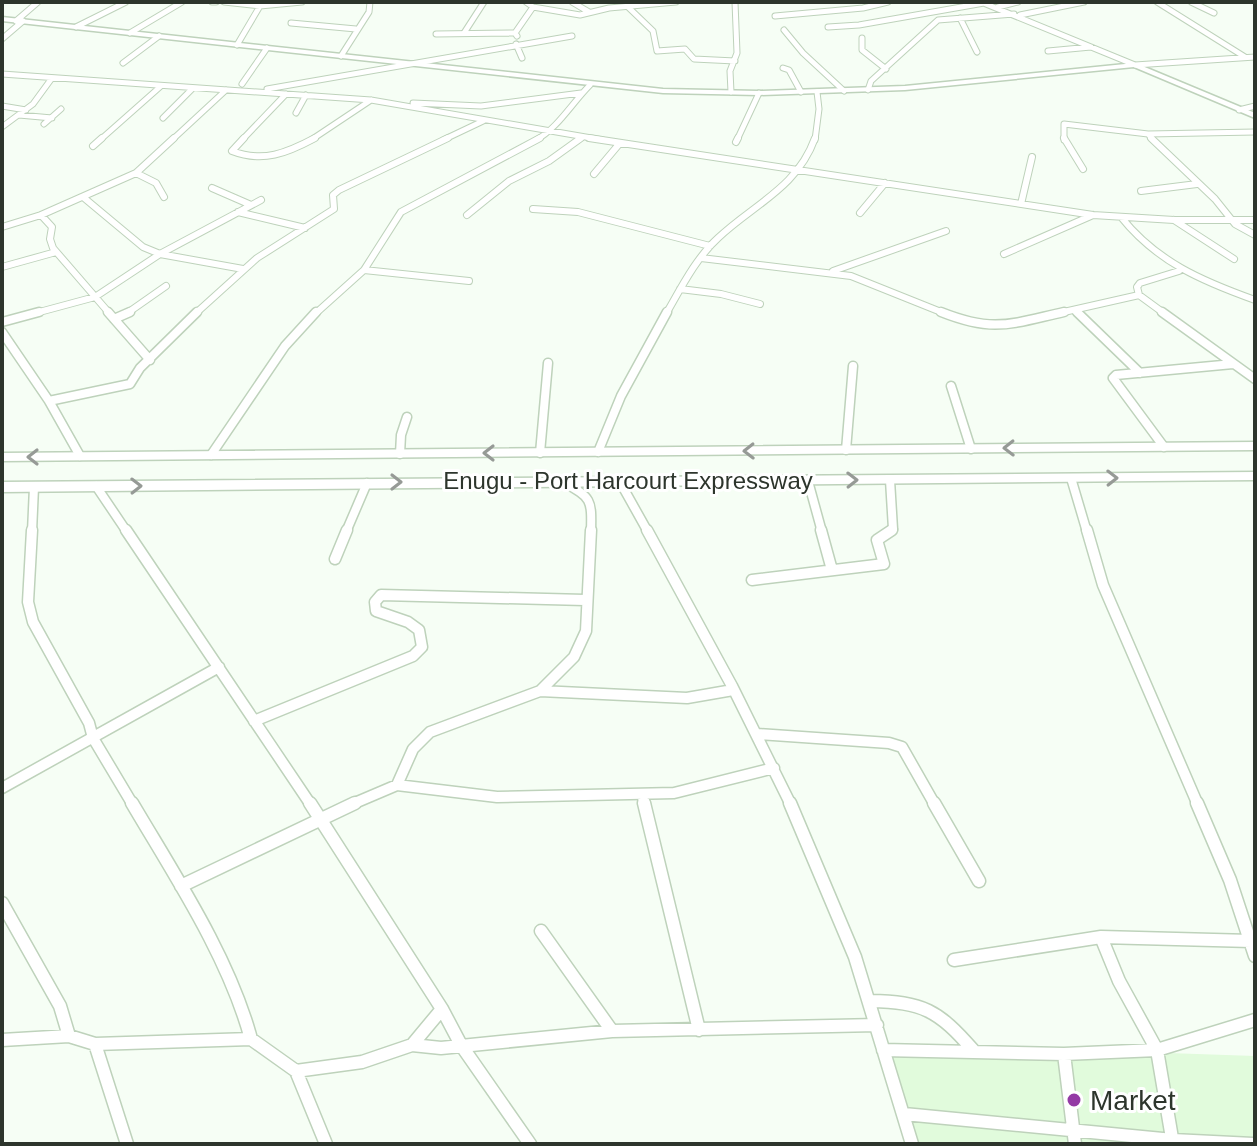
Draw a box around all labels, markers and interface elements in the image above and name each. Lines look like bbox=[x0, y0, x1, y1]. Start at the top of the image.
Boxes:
one-way arrow bbox=[1002, 440, 1015, 457]
one-way arrow bbox=[742, 442, 755, 460]
one-way arrow bbox=[482, 444, 495, 462]
one-way arrow bbox=[26, 448, 39, 466]
street label: Enugu - Port Harcourt Expressway bbox=[443, 467, 813, 494]
one-way arrow bbox=[1106, 469, 1119, 486]
one-way arrow bbox=[846, 472, 859, 489]
one-way arrow bbox=[390, 473, 403, 491]
one-way arrow bbox=[130, 477, 143, 495]
place label: Market bbox=[1090, 1085, 1176, 1116]
marker: Market bbox=[1065, 1091, 1083, 1109]

